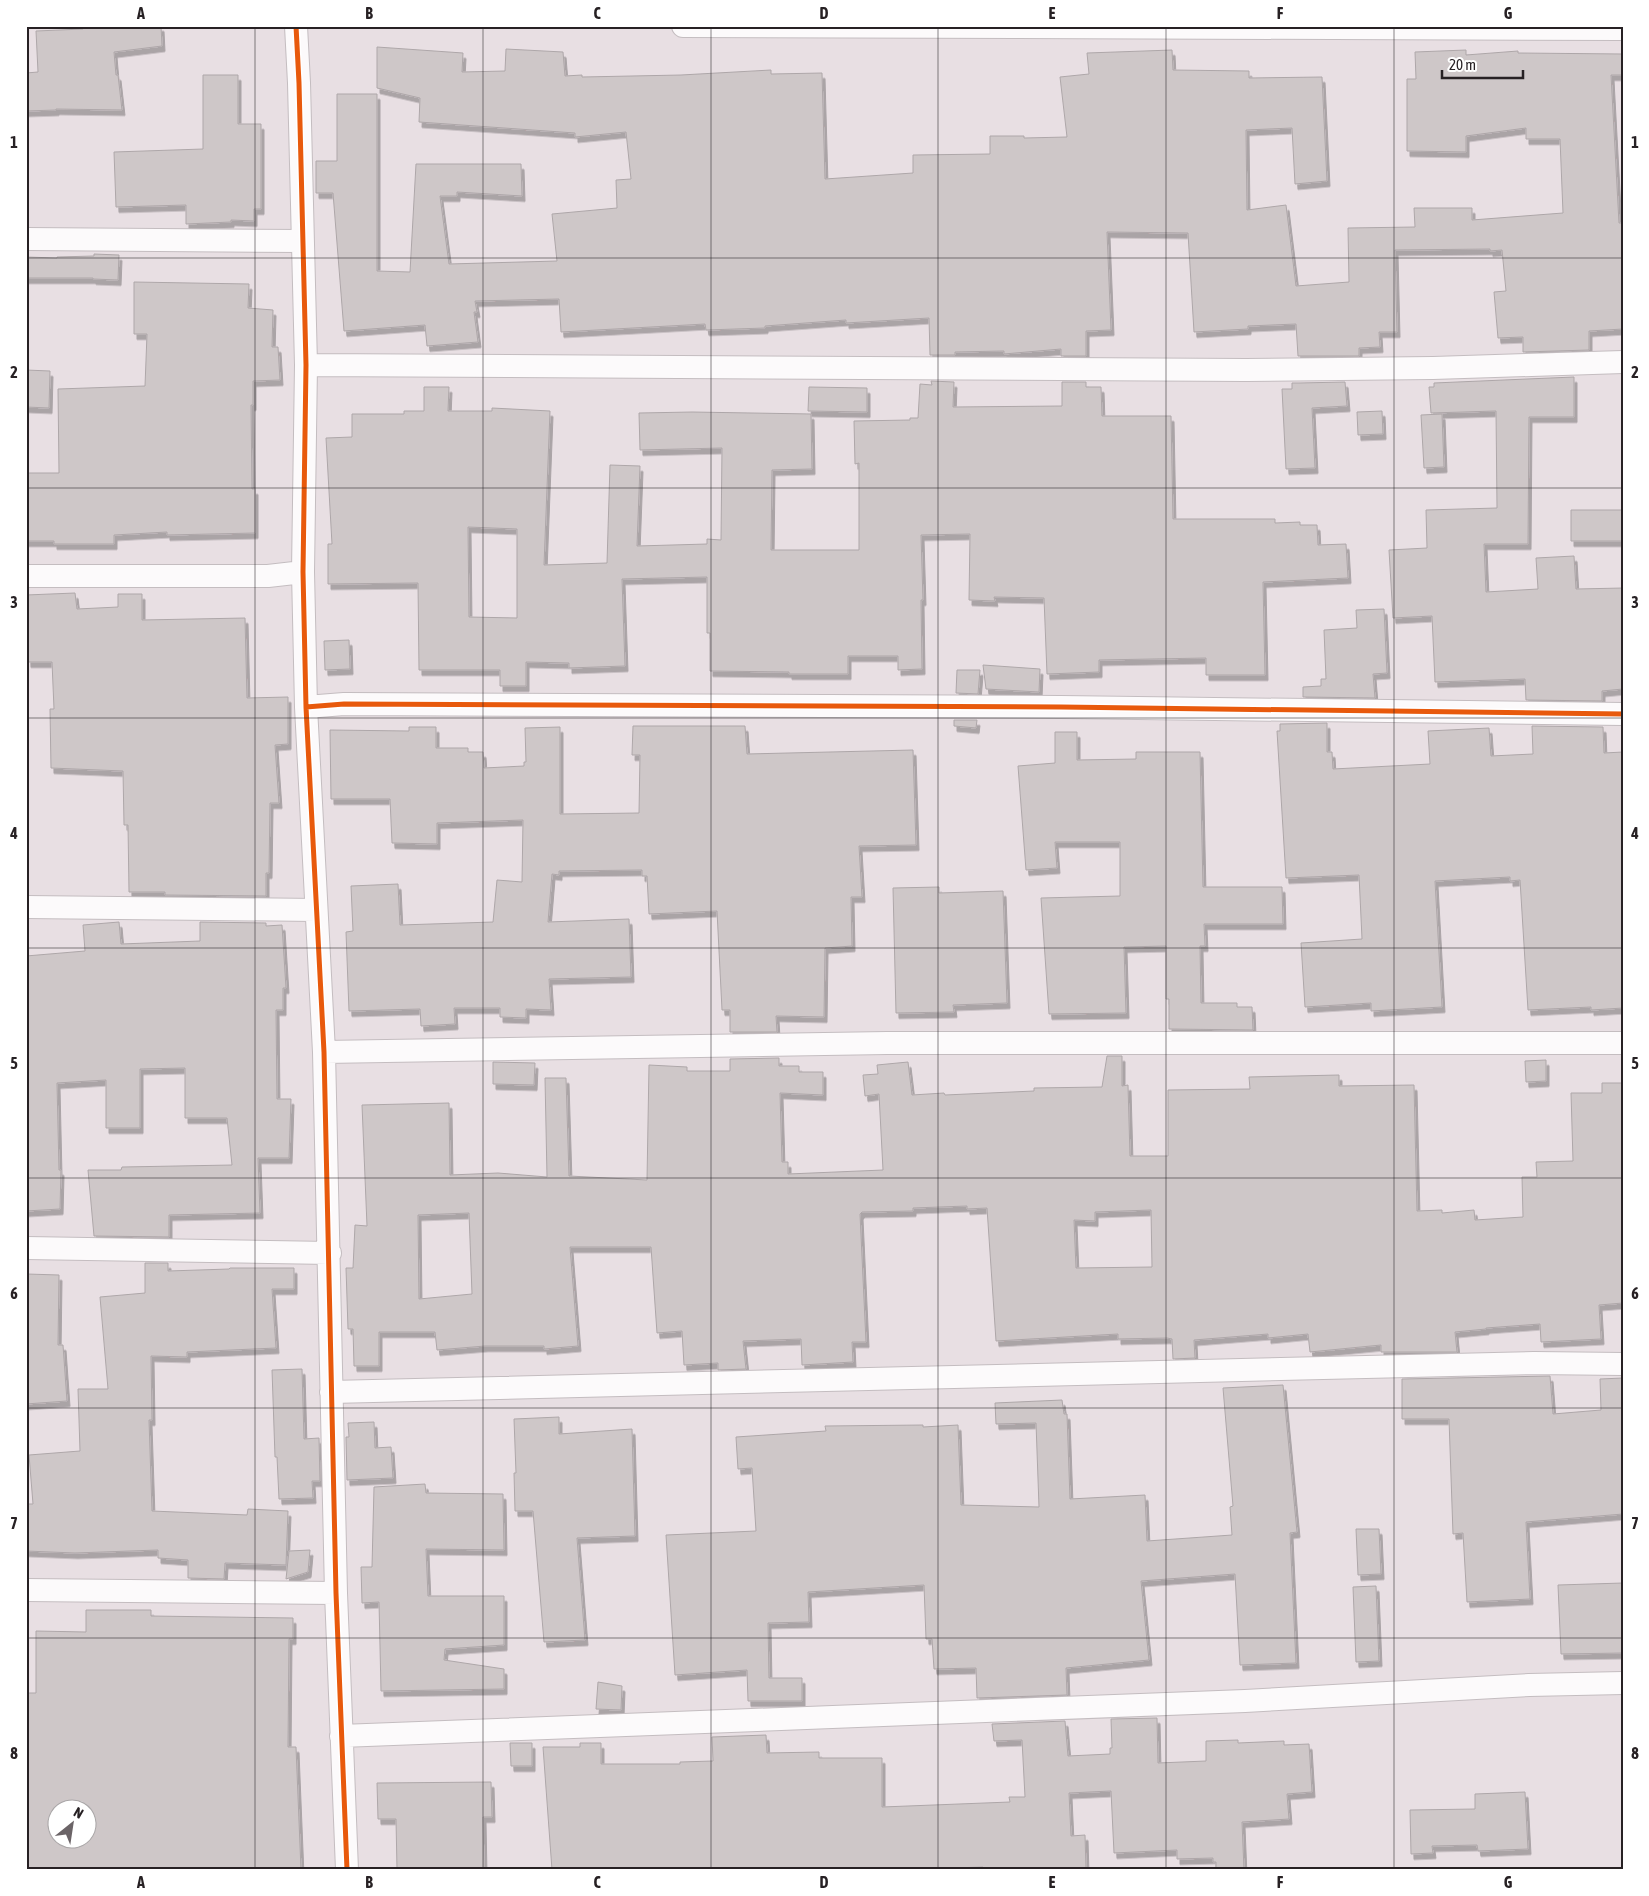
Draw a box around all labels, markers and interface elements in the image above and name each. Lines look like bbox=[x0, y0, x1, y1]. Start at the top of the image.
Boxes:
text: A bbox=[136, 4, 145, 22]
text: B bbox=[365, 4, 373, 22]
text: C bbox=[593, 4, 601, 22]
text: D bbox=[820, 4, 829, 22]
text: E bbox=[1049, 4, 1056, 22]
text: F bbox=[1277, 4, 1284, 22]
text: G bbox=[1504, 4, 1513, 22]
scale bar bbox=[1442, 48, 1523, 80]
text: 20 m bbox=[1449, 56, 1476, 73]
text: 1 bbox=[10, 133, 18, 151]
text: 1 bbox=[1631, 133, 1639, 151]
text: 2 bbox=[10, 363, 18, 381]
text: 2 bbox=[1631, 363, 1639, 381]
text: 3 bbox=[10, 593, 18, 611]
text: 3 bbox=[1631, 593, 1639, 611]
text: 4 bbox=[9, 824, 18, 842]
text: 4 bbox=[1630, 824, 1639, 842]
text: 5 bbox=[10, 1054, 18, 1072]
text: 5 bbox=[1631, 1054, 1639, 1072]
text: 6 bbox=[10, 1284, 18, 1302]
text: 6 bbox=[1631, 1284, 1639, 1302]
text: 7 bbox=[10, 1514, 18, 1532]
text: 7 bbox=[1631, 1514, 1639, 1532]
text: 8 bbox=[10, 1744, 18, 1762]
text: 8 bbox=[1631, 1744, 1639, 1762]
north arrow bbox=[48, 1798, 98, 1848]
text: N bbox=[71, 1804, 86, 1822]
text: A bbox=[136, 1873, 145, 1891]
text: B bbox=[365, 1873, 373, 1891]
text: C bbox=[593, 1873, 601, 1891]
text: D bbox=[820, 1873, 829, 1891]
text: E bbox=[1049, 1873, 1056, 1891]
text: F bbox=[1277, 1873, 1284, 1891]
text: G bbox=[1504, 1873, 1513, 1891]

